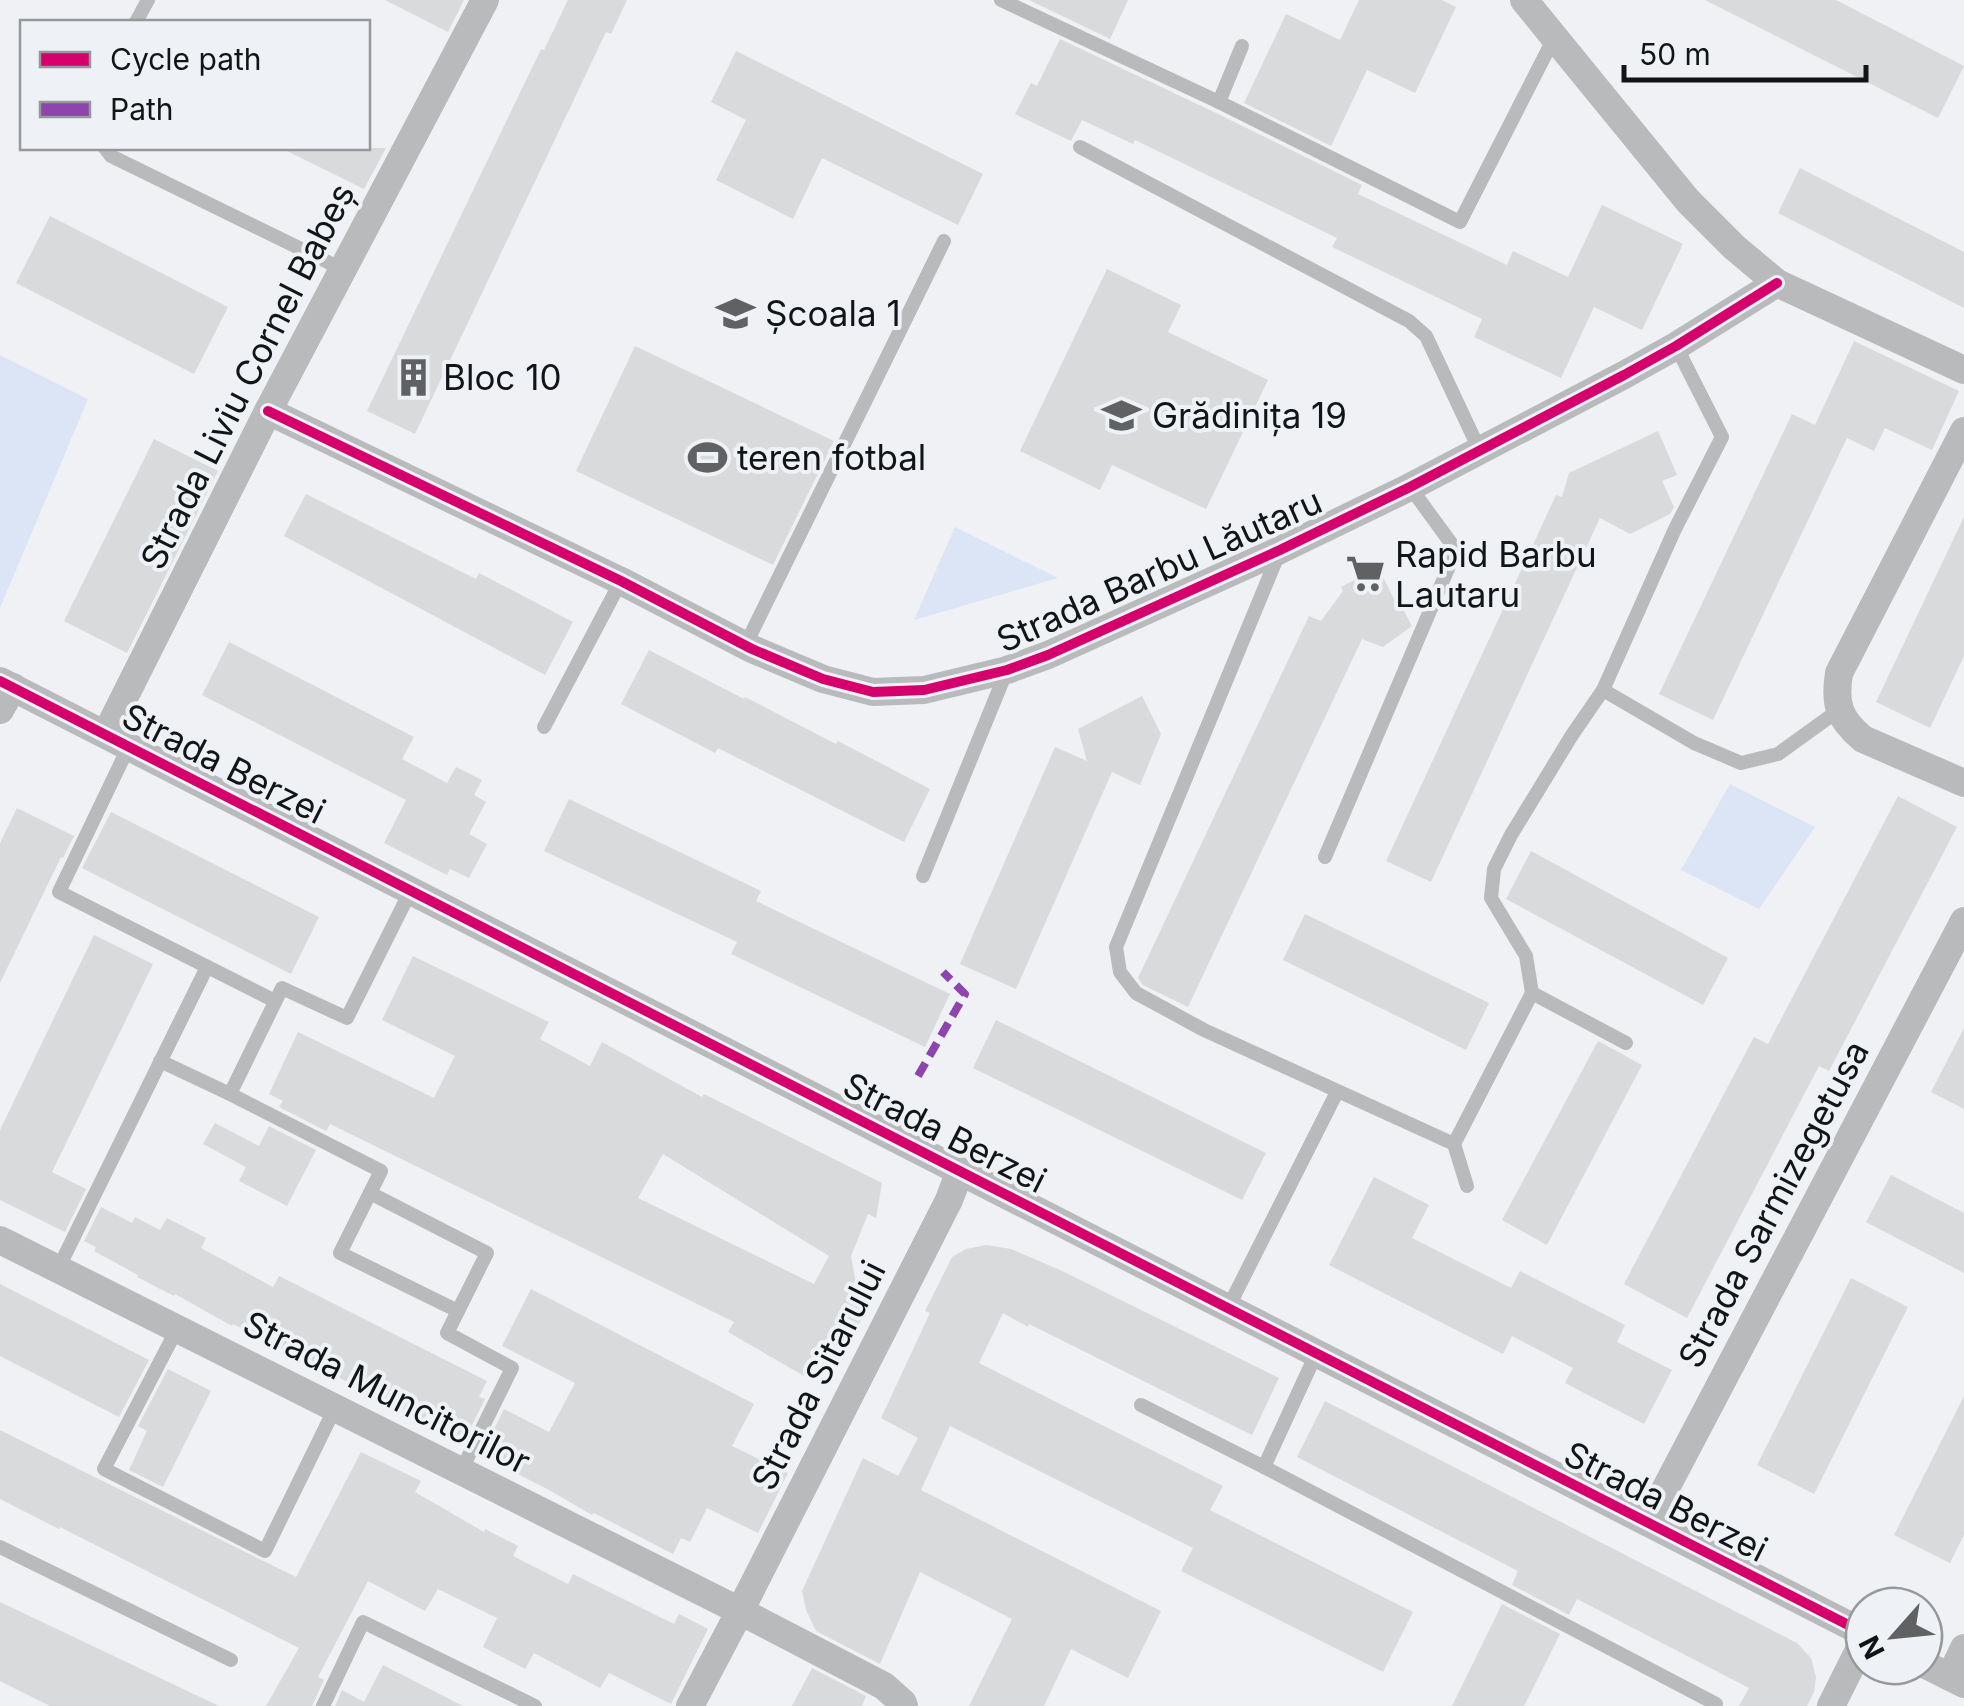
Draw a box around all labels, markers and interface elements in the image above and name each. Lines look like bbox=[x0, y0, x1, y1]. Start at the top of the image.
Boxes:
legend bbox=[20, 20, 370, 150]
scale bar bbox=[1624, 20, 1866, 82]
text: 50 m bbox=[1639, 36, 1711, 72]
text: Cycle path bbox=[110, 41, 262, 77]
text: Path bbox=[110, 91, 174, 127]
street label: Strada Liviu Cornel Babeș bbox=[131, 176, 364, 576]
school or university icon: Școala 1 bbox=[714, 292, 756, 334]
place label: Școala 1 bbox=[765, 292, 901, 334]
building icon: Bloc 10 bbox=[392, 356, 434, 398]
place label: Bloc 10 bbox=[443, 356, 562, 398]
school or university icon: Grădinița 19 bbox=[1101, 394, 1143, 436]
place label: Grădinița 19 bbox=[1152, 394, 1347, 437]
sports icon: teren fotbal bbox=[686, 436, 728, 478]
place label: teren fotbal bbox=[737, 436, 926, 478]
street label: Strada Barbu Lăutaru bbox=[990, 479, 1328, 661]
place label: Rapid Barbu Lautaru bbox=[1395, 533, 1597, 615]
supermarket icon: Rapid Barbu Lautaru bbox=[1344, 553, 1386, 595]
street label: Strada Berzei bbox=[116, 694, 332, 832]
street label: Strada Sarmizegetusa bbox=[1669, 1033, 1877, 1375]
street label: Strada Berzei bbox=[837, 1063, 1053, 1201]
street label: Strada Sitarului bbox=[742, 1253, 894, 1497]
street label: Strada Muncitorilor bbox=[237, 1302, 537, 1482]
street label: Strada Berzei bbox=[1558, 1432, 1774, 1570]
north arrow bbox=[1844, 1586, 1944, 1686]
text: N bbox=[1852, 1630, 1892, 1665]

